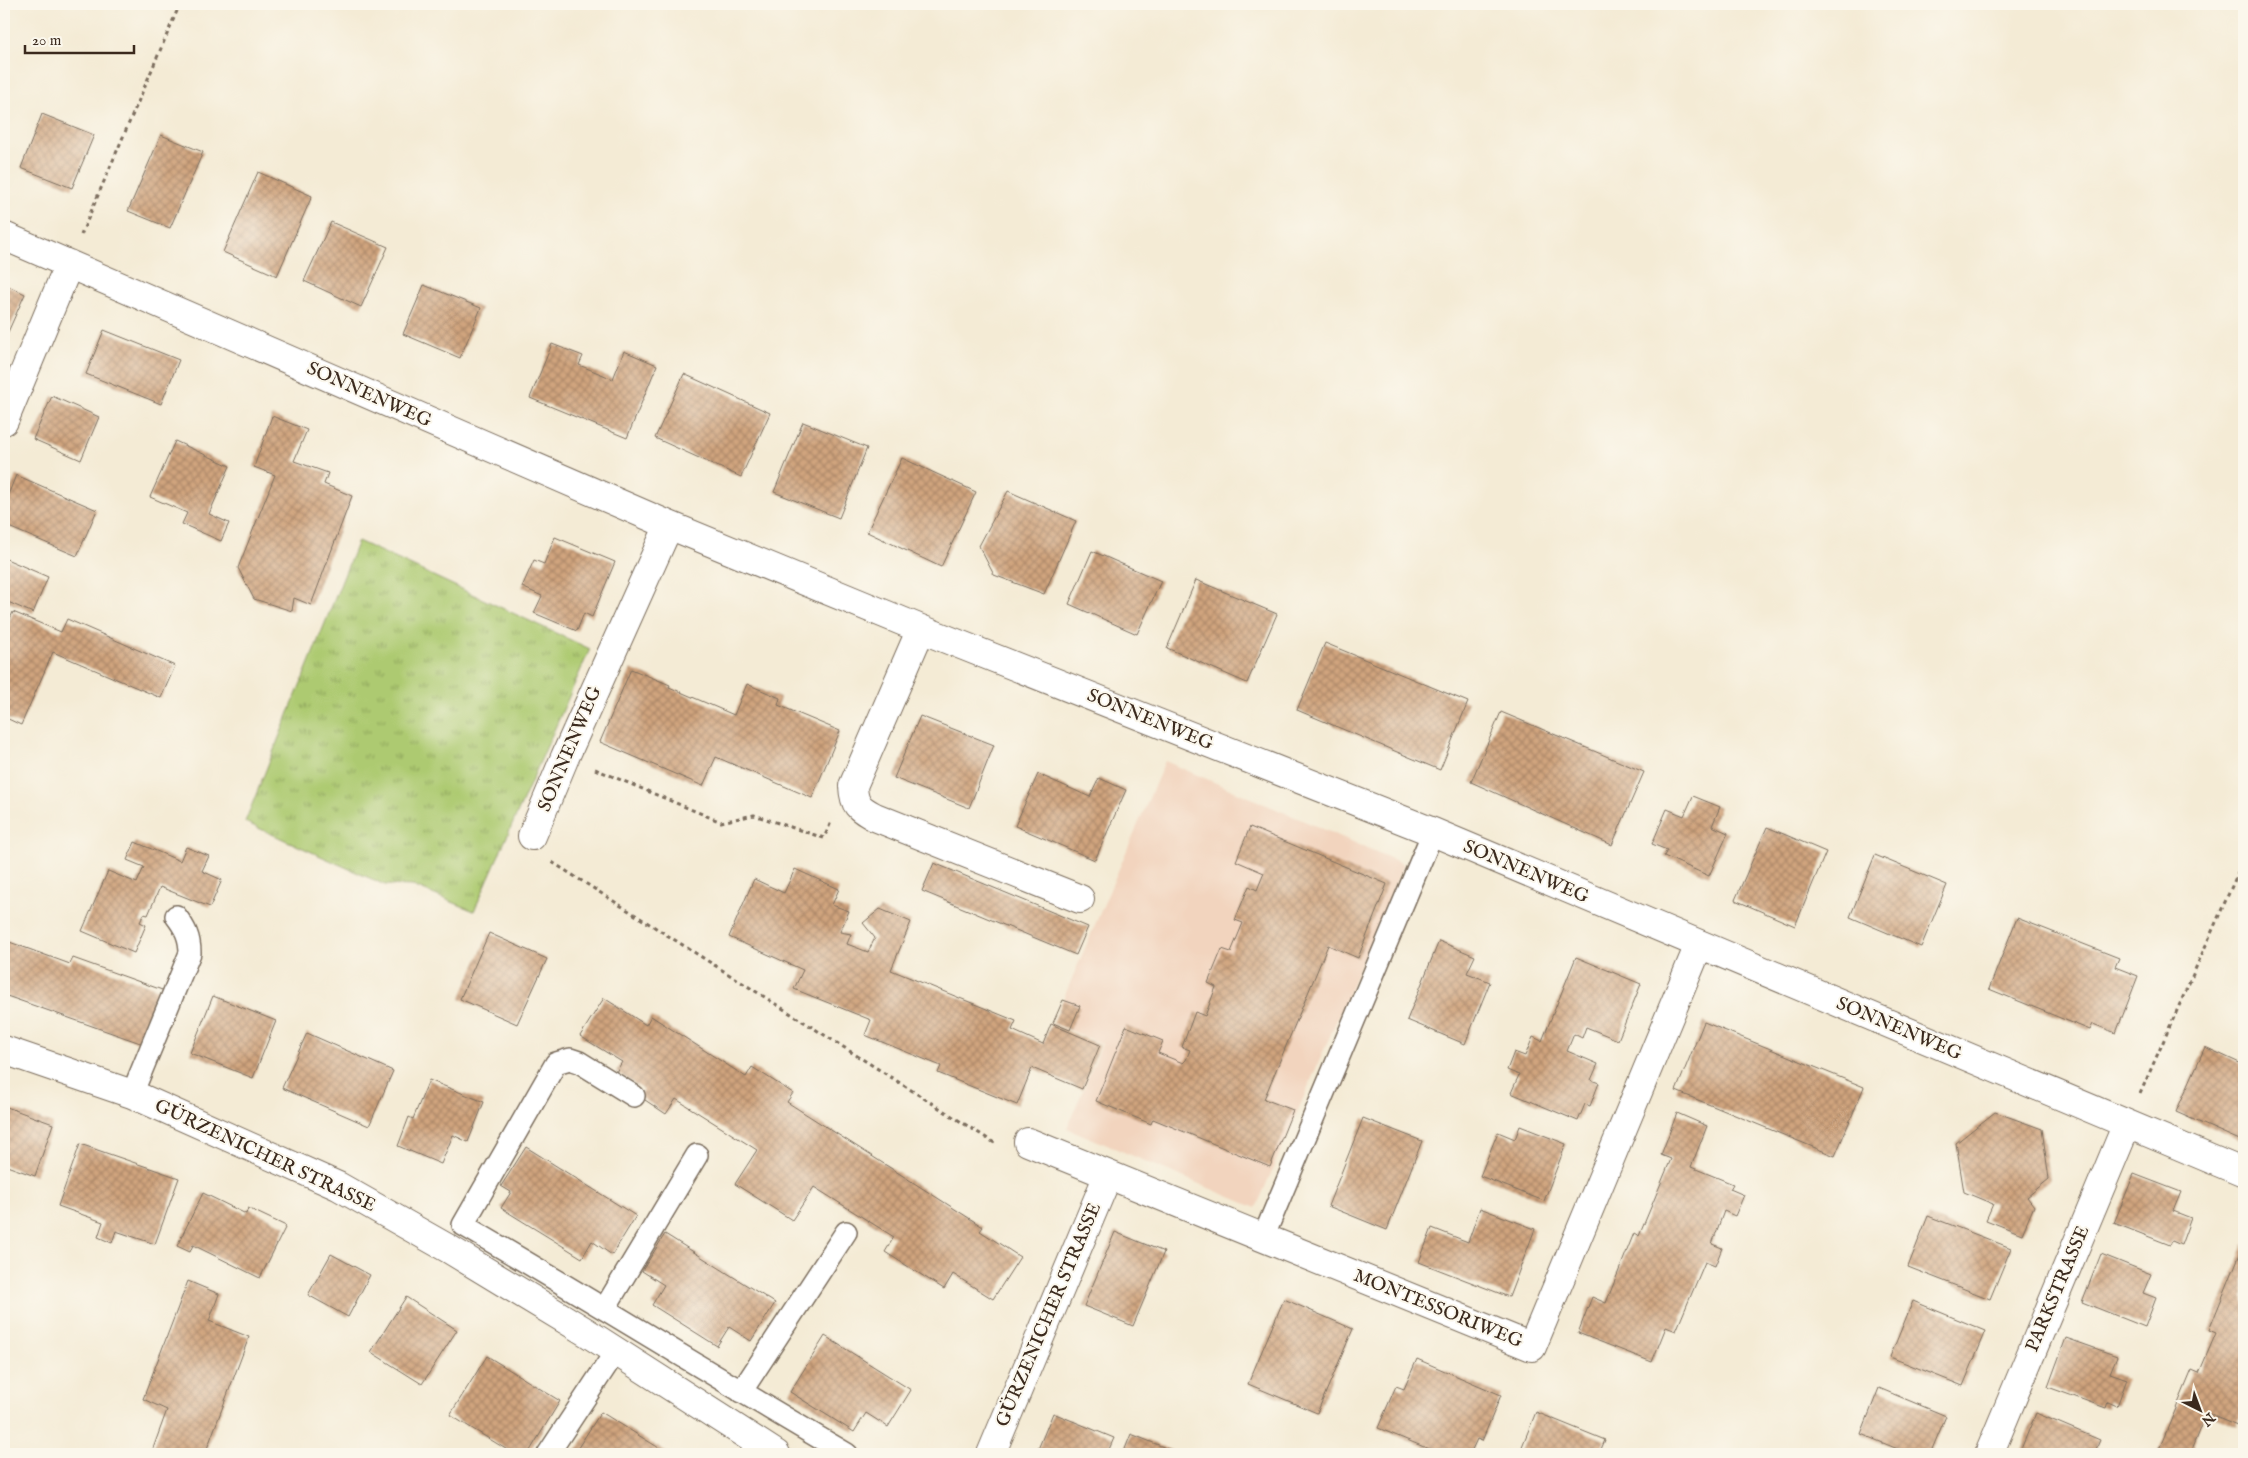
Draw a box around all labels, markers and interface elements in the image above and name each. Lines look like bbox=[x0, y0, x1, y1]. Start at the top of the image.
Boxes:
scale bar bbox=[25, 22, 134, 54]
text: 20 m bbox=[32, 31, 62, 50]
street label: SONNENWEG bbox=[303, 357, 435, 433]
street label: SONNENWEG bbox=[533, 683, 607, 815]
street label: SONNENWEG bbox=[1083, 684, 1217, 756]
street label: SONNENWEG bbox=[1460, 835, 1592, 909]
street label: SONNENWEG bbox=[1833, 992, 1965, 1066]
street label: GÜRZENICHER STRASSE bbox=[151, 1094, 379, 1218]
street label: GÜRZENICHER STRASSE bbox=[991, 1199, 1107, 1431]
street label: PARKSTRASSE bbox=[2021, 1222, 2095, 1356]
street label: MONTESSORIWEG bbox=[1350, 1264, 1526, 1354]
north arrow bbox=[2176, 1386, 2226, 1436]
text: N bbox=[2198, 1408, 2219, 1430]

